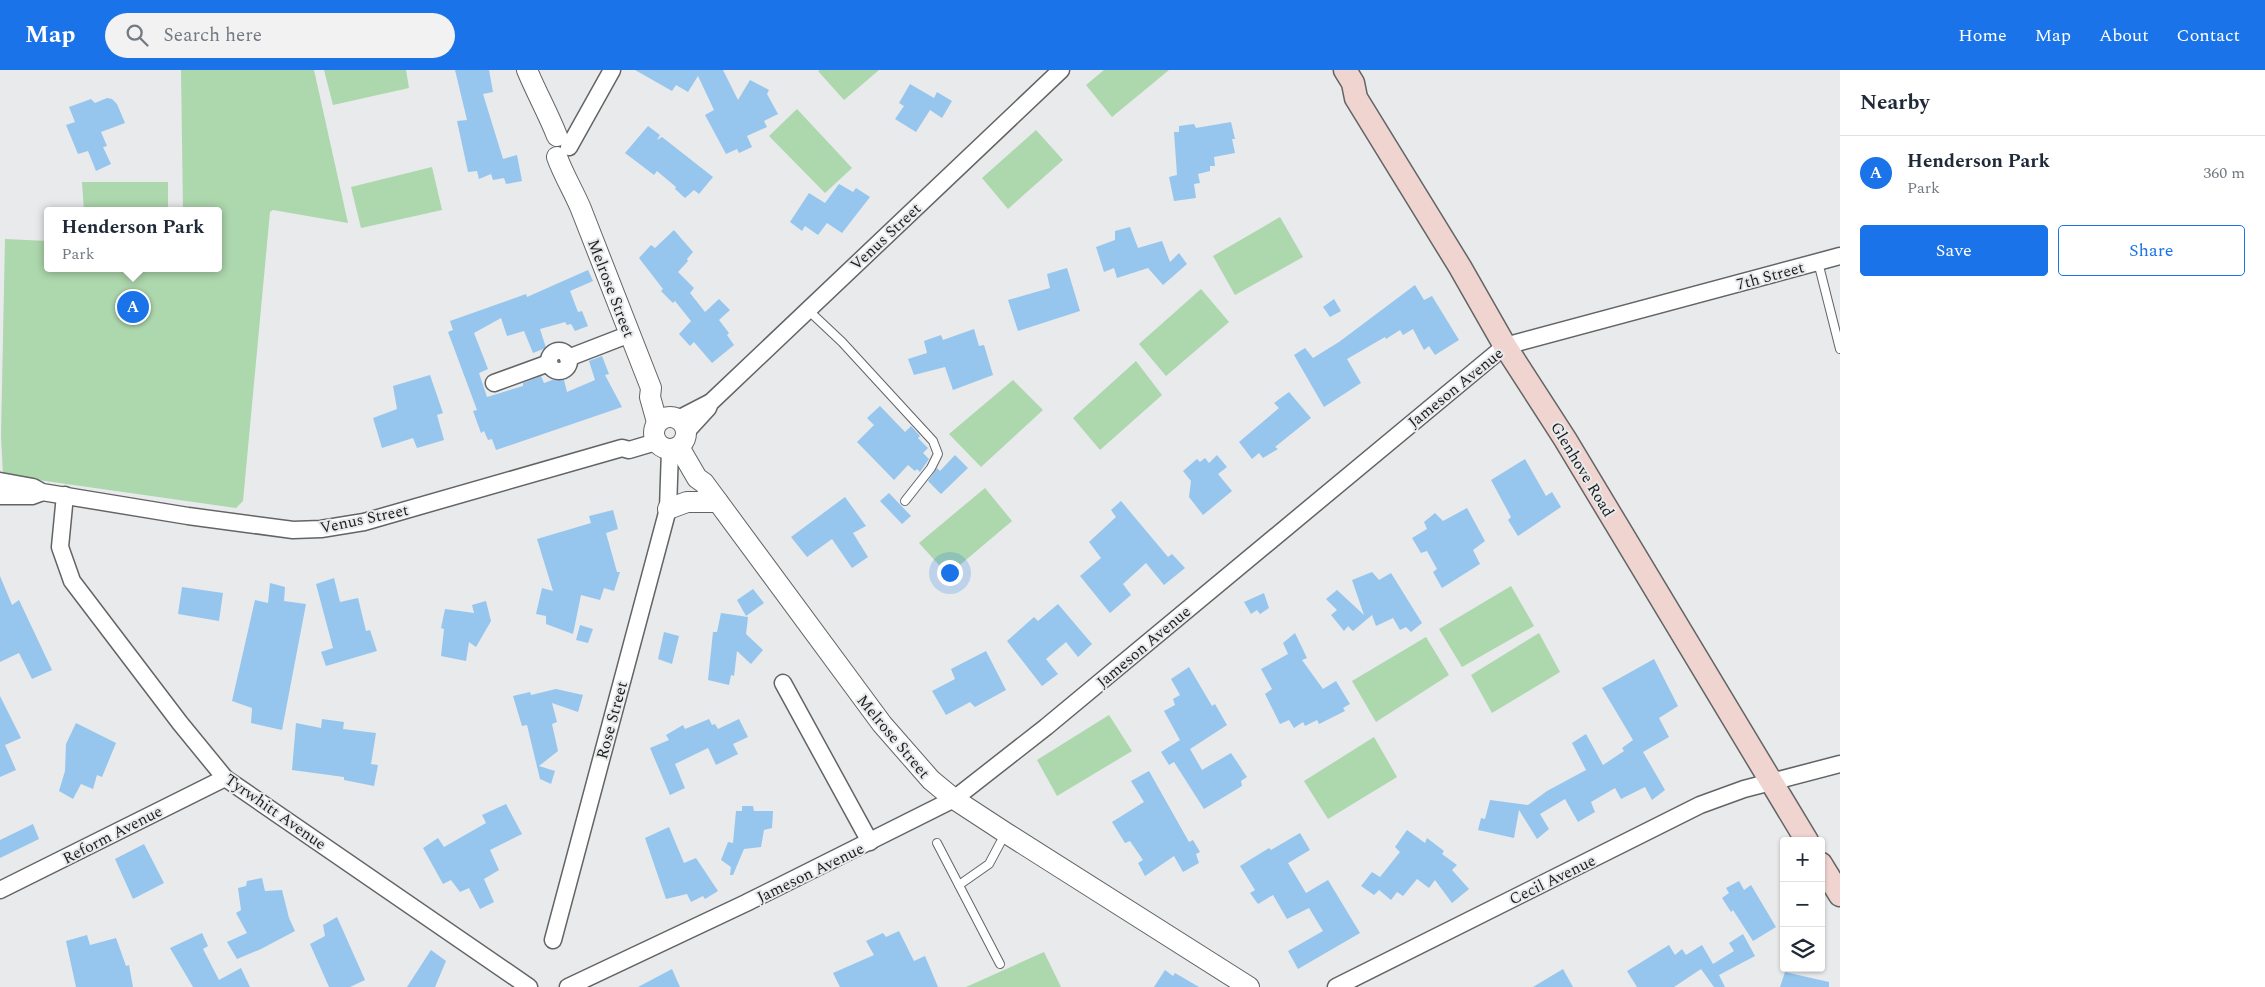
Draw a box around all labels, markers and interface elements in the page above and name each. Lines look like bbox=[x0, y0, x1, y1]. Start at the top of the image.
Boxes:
search box bbox=[105, 13, 455, 58]
text: Map bbox=[25, 17, 75, 53]
icon: search bbox=[123, 21, 151, 49]
text: Search here bbox=[163, 21, 262, 50]
text: Home bbox=[1958, 22, 2007, 49]
text: Map bbox=[2035, 22, 2071, 49]
text: About bbox=[2099, 22, 2149, 49]
text: Contact bbox=[2177, 22, 2240, 49]
text: Nearby bbox=[1860, 87, 1930, 119]
text: Henderson Park bbox=[1907, 147, 2050, 176]
text: A bbox=[1870, 161, 1882, 185]
text: 360 m bbox=[2203, 161, 2245, 185]
text: Park bbox=[1907, 176, 1940, 200]
street label: Venus Street bbox=[845, 197, 927, 276]
popup bbox=[44, 207, 222, 272]
text: Henderson Park bbox=[62, 213, 204, 242]
button: Save bbox=[1860, 225, 2048, 276]
button: Share bbox=[2058, 225, 2245, 276]
street label: Melrose Street bbox=[581, 236, 641, 341]
text: Park bbox=[62, 242, 95, 266]
street label: 7th Street bbox=[1734, 255, 1807, 296]
pin: A bbox=[117, 288, 149, 326]
street label: Jameson Avenue bbox=[1403, 342, 1509, 434]
street label: Glenhove Road bbox=[1544, 417, 1620, 522]
street label: Venus Street bbox=[318, 498, 411, 540]
your location bbox=[937, 560, 963, 586]
street label: Jameson Avenue bbox=[1091, 600, 1196, 693]
street label: Rose Street bbox=[590, 678, 634, 762]
street label: Melrose Street bbox=[851, 689, 936, 784]
street label: Tyrwhitt Avenue bbox=[220, 768, 331, 856]
street label: Reform Avenue bbox=[58, 799, 167, 870]
street label: Jameson Avenue bbox=[753, 837, 868, 909]
map controls bbox=[1780, 837, 1825, 972]
button: + bbox=[1780, 837, 1825, 882]
street label: Cecil Avenue bbox=[1505, 849, 1600, 911]
button: − bbox=[1780, 882, 1825, 927]
button: layers bbox=[1780, 927, 1825, 972]

